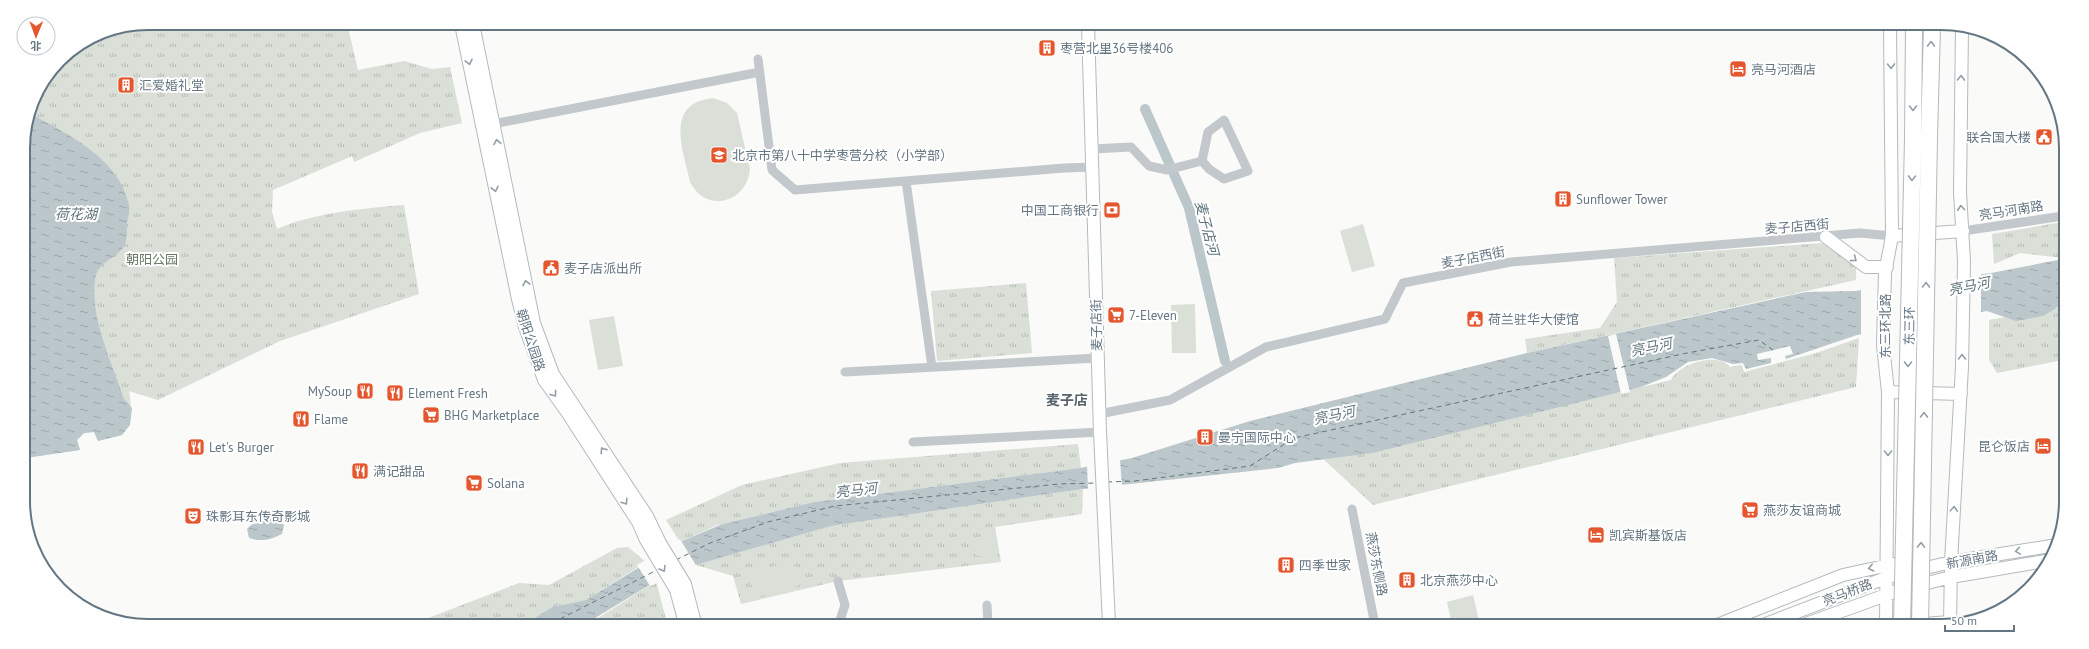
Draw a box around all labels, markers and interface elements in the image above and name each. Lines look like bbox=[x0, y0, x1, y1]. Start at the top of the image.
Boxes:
north arrow bbox=[16, 16, 56, 56]
building icon: 枣营北里36号楼406 bbox=[1037, 38, 1057, 58]
text: 北 bbox=[30, 39, 41, 53]
place label: 枣营北里36号楼406 bbox=[1060, 40, 1173, 57]
one-way arrow bbox=[1927, 41, 1936, 47]
one-way arrow bbox=[464, 59, 472, 65]
hotel icon: 亮马河酒店 bbox=[1728, 59, 1748, 79]
place label: 亮马河酒店 bbox=[1751, 61, 1816, 78]
one-way arrow bbox=[1887, 63, 1895, 69]
building icon: 汇爱婚礼堂 bbox=[116, 75, 136, 95]
one-way arrow bbox=[1957, 75, 1966, 81]
place label: 汇爱婚礼堂 bbox=[139, 77, 204, 94]
one-way arrow bbox=[1909, 105, 1917, 111]
public building icon: 联合国大楼 bbox=[2034, 127, 2054, 147]
place label: 联合国大楼 bbox=[1966, 129, 2031, 146]
one-way arrow bbox=[493, 139, 501, 145]
school or university icon: 北京市第八十中学枣营分校（小学部） bbox=[709, 145, 729, 165]
place label: 北京市第八十中学枣营分校（小学部） bbox=[732, 147, 953, 164]
one-way arrow bbox=[1908, 175, 1916, 181]
one-way arrow bbox=[491, 186, 499, 192]
building icon: Sunflower Tower bbox=[1553, 189, 1573, 209]
place label: Sunflower Tower bbox=[1576, 191, 1668, 208]
street label: 亮马河南路 bbox=[1978, 197, 2045, 224]
water label: 麦子店河 bbox=[1191, 199, 1224, 260]
bank icon: 中国工商银行 bbox=[1102, 200, 1122, 220]
place label: 中国工商银行 bbox=[1021, 202, 1099, 219]
water label: 荷花湖 bbox=[55, 205, 99, 223]
one-way arrow bbox=[1956, 205, 1965, 211]
street label: 麦子店西街 bbox=[1764, 215, 1830, 238]
street label: 麦子店西街 bbox=[1440, 243, 1507, 272]
park label: 朝阳公园 bbox=[126, 251, 178, 268]
one-way arrow bbox=[1850, 254, 1857, 261]
public building icon: 麦子店派出所 bbox=[541, 258, 561, 278]
place label: 麦子店派出所 bbox=[564, 260, 642, 277]
water label: 亮马河 bbox=[1947, 273, 1994, 299]
one-way arrow bbox=[522, 280, 530, 286]
one-way arrow bbox=[1922, 282, 1931, 288]
street label: 东三环北路 bbox=[1877, 293, 1894, 359]
street label: 麦子店街 bbox=[1088, 299, 1105, 351]
supermarket icon: 7-Eleven bbox=[1106, 305, 1126, 325]
street label: 东三环 bbox=[1901, 306, 1918, 346]
street label: 朝阳公园路 bbox=[512, 307, 549, 374]
place label: 7-Eleven bbox=[1129, 307, 1177, 324]
public building icon: 荷兰驻华大使馆 bbox=[1465, 309, 1485, 329]
place label: 荷兰驻华大使馆 bbox=[1488, 311, 1579, 328]
water label: 亮马河 bbox=[1629, 333, 1676, 360]
one-way arrow bbox=[1958, 354, 1966, 360]
one-way arrow bbox=[1904, 361, 1912, 367]
restaurant icon: MySoup bbox=[355, 381, 375, 401]
place label: MySoup bbox=[308, 383, 352, 400]
restaurant icon: Element Fresh bbox=[385, 383, 405, 403]
place label: Element Fresh bbox=[408, 385, 488, 402]
one-way arrow bbox=[549, 389, 556, 396]
district label: 麦子店 bbox=[1046, 391, 1088, 409]
water label: 亮马河 bbox=[1312, 401, 1359, 428]
supermarket icon: BHG Marketplace bbox=[421, 405, 441, 425]
place label: BHG Marketplace bbox=[444, 407, 539, 424]
restaurant icon: Flame bbox=[291, 409, 311, 429]
place label: Flame bbox=[314, 411, 348, 428]
one-way arrow bbox=[1920, 412, 1928, 418]
building icon: 曼宁国际中心 bbox=[1195, 427, 1215, 447]
place label: 曼宁国际中心 bbox=[1218, 429, 1296, 446]
hotel icon: 昆仑饭店 bbox=[2033, 436, 2053, 456]
restaurant icon: Let's Burger bbox=[186, 437, 206, 457]
place label: 昆仑饭店 bbox=[1978, 438, 2030, 455]
place label: Let's Burger bbox=[209, 439, 275, 456]
one-way arrow bbox=[601, 447, 608, 454]
one-way arrow bbox=[1884, 450, 1892, 456]
restaurant icon: 满记甜品 bbox=[350, 461, 370, 481]
place label: 满记甜品 bbox=[373, 463, 425, 480]
supermarket icon: Solana bbox=[464, 473, 484, 493]
place label: Solana bbox=[487, 475, 525, 492]
water label: 亮马河 bbox=[834, 479, 881, 501]
one-way arrow bbox=[620, 498, 628, 505]
supermarket icon: 燕莎友谊商城 bbox=[1740, 500, 1760, 520]
place label: 燕莎友谊商城 bbox=[1763, 502, 1841, 519]
theatre icon: 珠影耳东传奇影城 bbox=[183, 506, 203, 526]
one-way arrow bbox=[1950, 506, 1959, 512]
place label: 珠影耳东传奇影城 bbox=[206, 508, 310, 525]
hotel icon: 凯宾斯基饭店 bbox=[1586, 525, 1606, 545]
place label: 凯宾斯基饭店 bbox=[1609, 527, 1687, 544]
street label: 燕莎东侧路 bbox=[1362, 531, 1391, 598]
one-way arrow bbox=[1917, 542, 1926, 548]
one-way arrow bbox=[2015, 546, 2022, 555]
street label: 新源南路 bbox=[1945, 547, 1999, 572]
building icon: 四季世家 bbox=[1276, 555, 1296, 575]
place label: 四季世家 bbox=[1299, 557, 1351, 574]
one-way arrow bbox=[1867, 564, 1874, 572]
one-way arrow bbox=[659, 565, 666, 572]
building icon: 北京燕莎中心 bbox=[1397, 570, 1417, 590]
place label: 北京燕莎中心 bbox=[1420, 572, 1498, 589]
street label: 亮马桥路 bbox=[1820, 575, 1875, 610]
scale bar bbox=[1945, 607, 2014, 633]
text: 50 m bbox=[1951, 613, 1977, 628]

